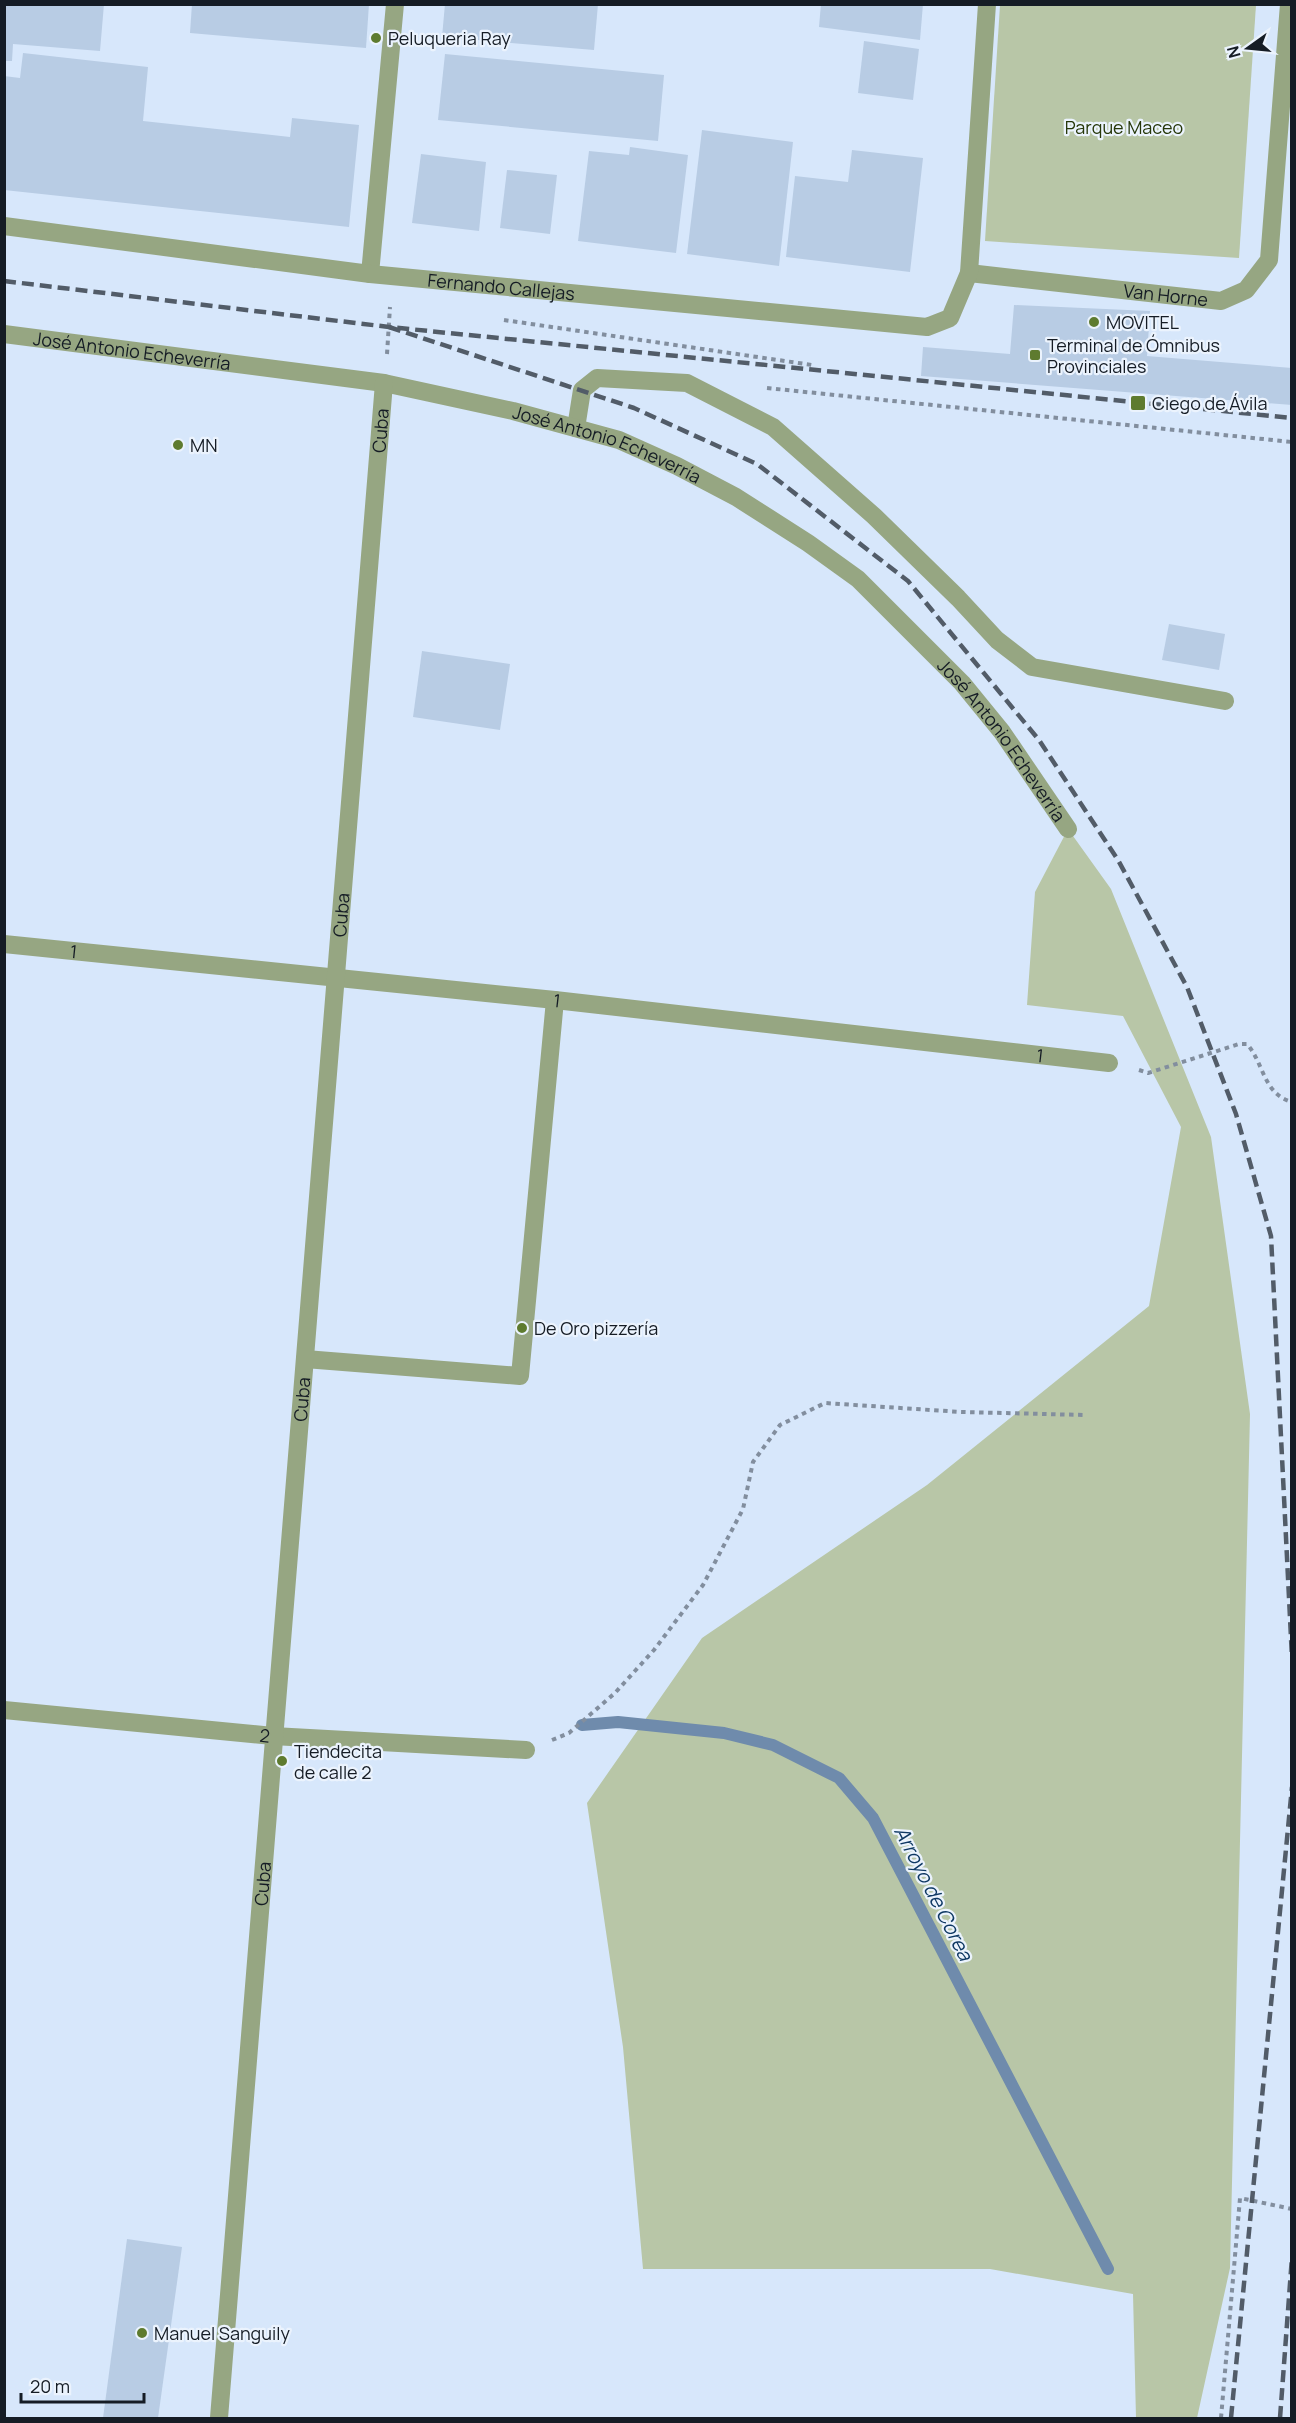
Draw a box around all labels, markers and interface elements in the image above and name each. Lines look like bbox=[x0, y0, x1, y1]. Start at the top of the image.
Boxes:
north arrow bbox=[1218, 18, 1278, 78]
place label: Peluqueria Ray bbox=[388, 26, 511, 50]
marker: Peluqueria Ray bbox=[369, 31, 383, 45]
text: N bbox=[1221, 43, 1246, 60]
park label: Parque Maceo bbox=[1065, 115, 1183, 139]
street label: Fernando Callejas bbox=[427, 268, 576, 305]
street label: Van Horne bbox=[1122, 278, 1209, 311]
place label: MOVITEL bbox=[1106, 310, 1179, 334]
marker: MOVITEL bbox=[1087, 315, 1101, 329]
street label: José Antonio Echeverría bbox=[32, 326, 232, 375]
place label: Terminal de Ómnibus Provinciales bbox=[1047, 333, 1220, 378]
marker: Terminal de Ómnibus Provinciales bbox=[1028, 348, 1042, 362]
place label: Ciego de Ávila bbox=[1152, 391, 1268, 415]
marker: Ciego de Ávila bbox=[1129, 394, 1147, 412]
street label: José Antonio Echeverría bbox=[510, 400, 705, 489]
street label: Cuba bbox=[366, 407, 394, 454]
place label: MN bbox=[190, 433, 217, 457]
marker: MN bbox=[171, 438, 185, 452]
street label: José Antonio Echeverría bbox=[932, 653, 1071, 826]
street label: Cuba bbox=[327, 892, 355, 938]
street label: 1 bbox=[69, 939, 78, 963]
street label: 1 bbox=[552, 988, 562, 1013]
street label: 1 bbox=[1035, 1043, 1045, 1067]
place label: De Oro pizzería bbox=[534, 1316, 658, 1340]
marker: De Oro pizzería bbox=[515, 1321, 529, 1335]
street label: Cuba bbox=[288, 1376, 315, 1422]
street label: 2 bbox=[259, 1723, 271, 1748]
place label: Tiendecita de calle 2 bbox=[294, 1739, 382, 1784]
marker: Tiendecita de calle 2 bbox=[275, 1754, 289, 1768]
water label: Arroyo de Corea bbox=[888, 1821, 980, 1966]
street label: Cuba bbox=[249, 1861, 276, 1907]
place label: Manuel Sanguily bbox=[154, 2321, 290, 2345]
marker: Manuel Sanguily bbox=[135, 2326, 149, 2340]
scale bar bbox=[21, 2366, 144, 2404]
text: 20 m bbox=[30, 2374, 70, 2398]

